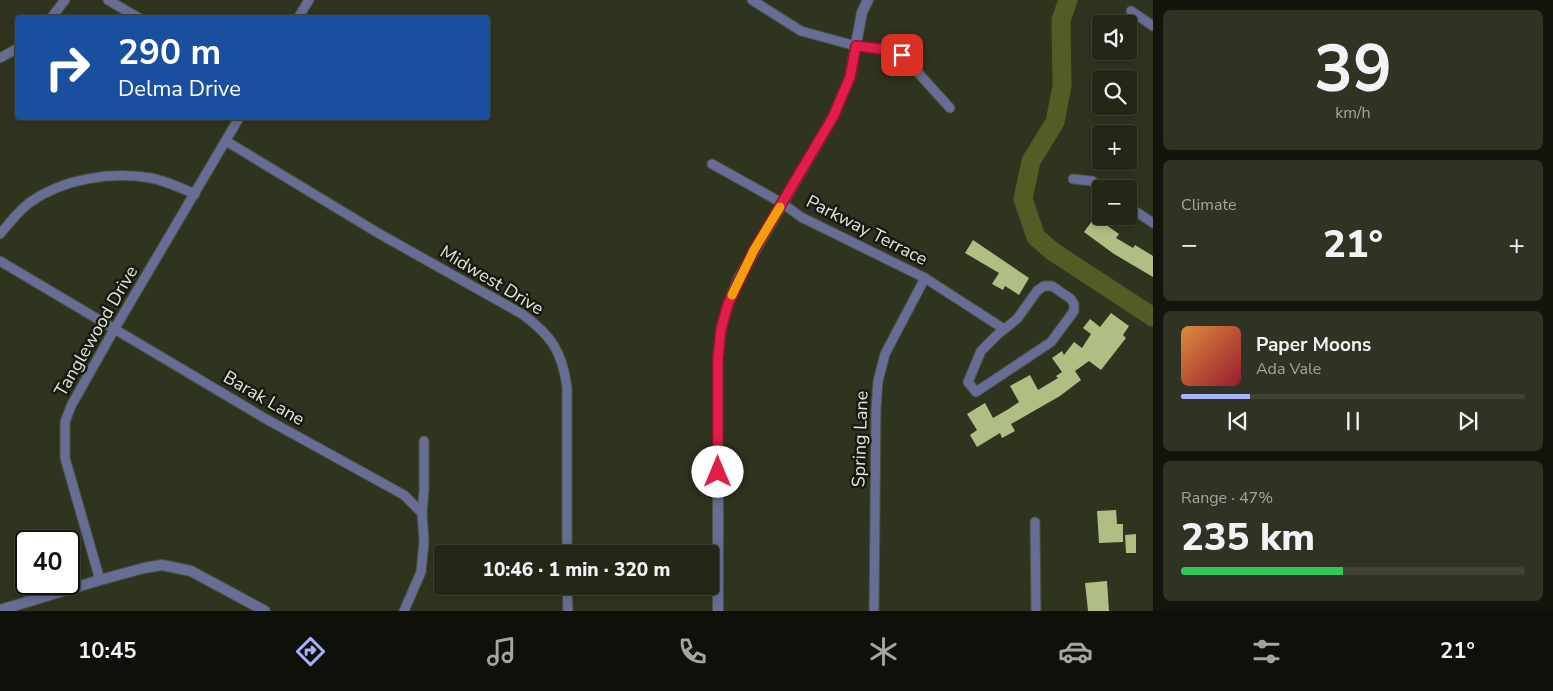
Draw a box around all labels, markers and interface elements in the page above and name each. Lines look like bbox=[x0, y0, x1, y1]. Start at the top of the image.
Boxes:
map controls bbox=[1092, 15, 1137, 225]
button: sound bbox=[1092, 15, 1137, 60]
text: 39 bbox=[1314, 25, 1392, 114]
text: 290 m bbox=[118, 29, 221, 76]
pin bbox=[881, 34, 923, 76]
icon: right bbox=[35, 35, 100, 100]
icon: arrive bbox=[888, 41, 916, 69]
button: search bbox=[1092, 70, 1137, 115]
text: Delma Drive bbox=[118, 74, 241, 104]
text: km/h bbox=[1335, 102, 1371, 124]
button: + bbox=[1092, 125, 1137, 170]
button: − bbox=[1092, 180, 1137, 225]
street label: Parkway Terrace bbox=[802, 189, 932, 271]
text: Climate bbox=[1181, 194, 1236, 216]
text: 21° bbox=[1323, 219, 1383, 270]
text: − bbox=[1181, 226, 1198, 264]
text: + bbox=[1508, 226, 1525, 264]
street label: Midwest Drive bbox=[436, 240, 548, 320]
street label: Tanglewood Drive bbox=[49, 261, 143, 401]
text: Paper Moons bbox=[1256, 332, 1371, 358]
text: Ada Vale bbox=[1256, 358, 1321, 380]
street label: Barak Lane bbox=[219, 365, 309, 431]
street label: Spring Lane bbox=[846, 390, 874, 488]
icon: previous bbox=[1224, 407, 1252, 435]
icon: pause bbox=[1339, 407, 1367, 435]
icon: next bbox=[1454, 407, 1482, 435]
position arrow bbox=[691, 445, 743, 497]
text: Range · 47% bbox=[1181, 487, 1273, 509]
text: 235 km bbox=[1181, 512, 1315, 563]
speed limit sign: 40 bbox=[15, 530, 80, 595]
text: 10:46 · 1 min · 320 m bbox=[483, 557, 670, 583]
icon: directions bbox=[293, 634, 328, 669]
icon: music bbox=[484, 634, 519, 669]
icon: phone bbox=[675, 634, 710, 669]
icon: climate bbox=[866, 634, 901, 669]
icon: car bbox=[1058, 634, 1093, 669]
icon: filters bbox=[1249, 634, 1284, 669]
text: 10:45 bbox=[78, 636, 136, 666]
text: 21° bbox=[1440, 636, 1475, 666]

